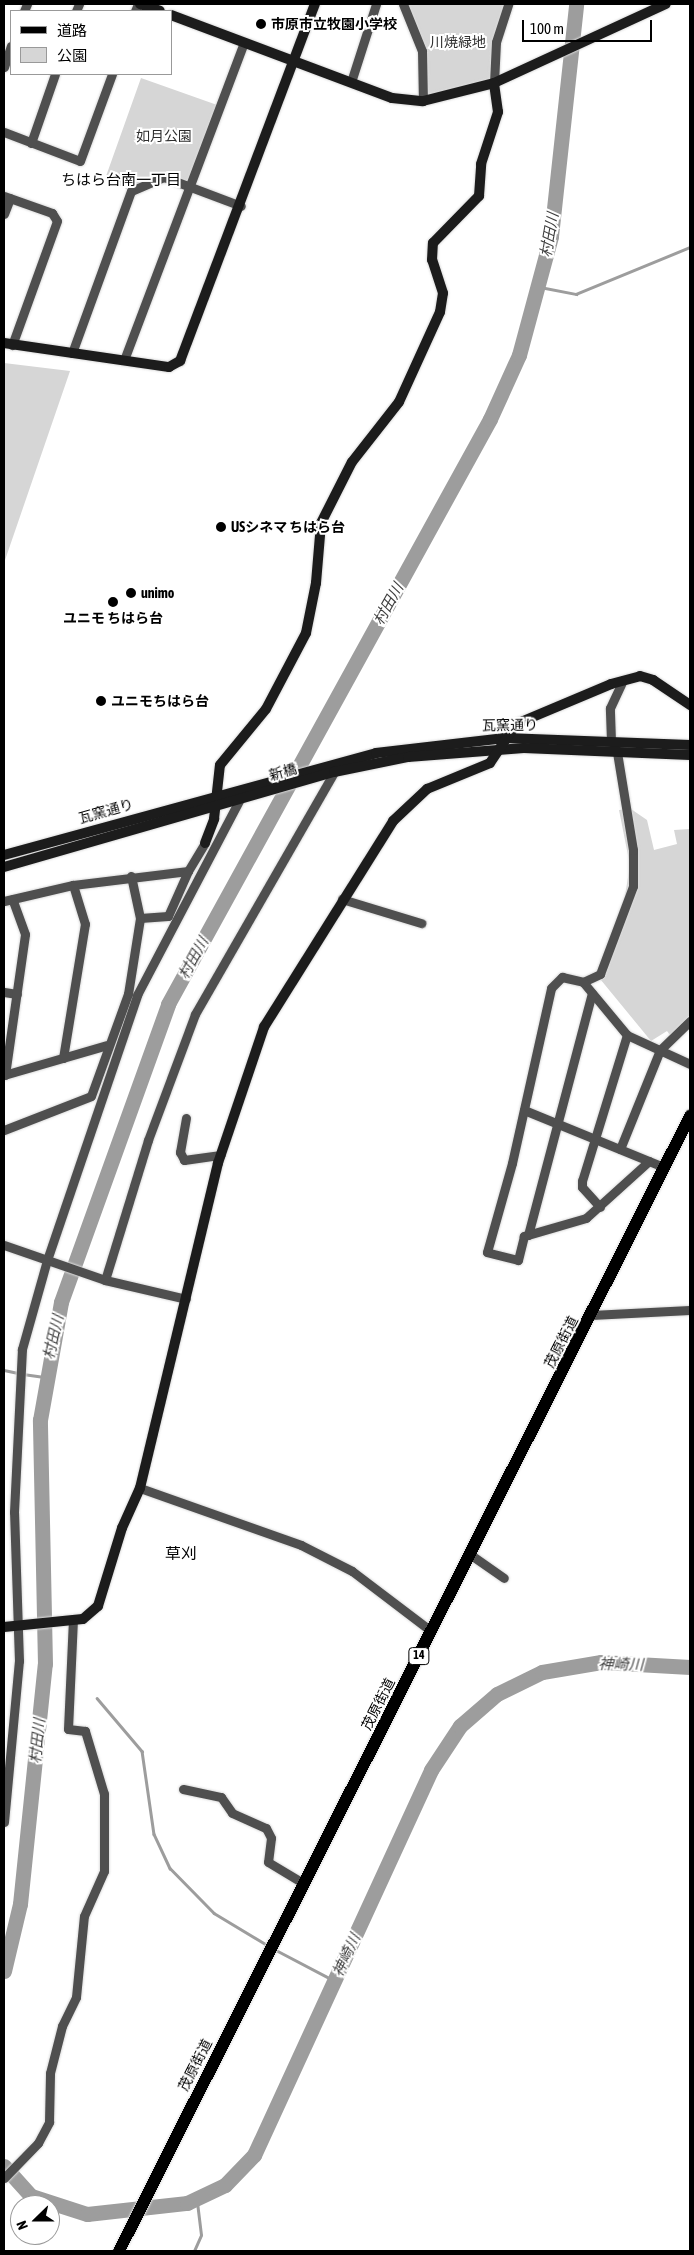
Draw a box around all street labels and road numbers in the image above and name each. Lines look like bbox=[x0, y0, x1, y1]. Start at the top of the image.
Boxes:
street label: 瓦窯通り bbox=[482, 716, 538, 734]
street label: 新橋 bbox=[267, 760, 299, 784]
street label: 瓦窯通り bbox=[77, 795, 135, 827]
street label: 茂原街道 bbox=[541, 1313, 581, 1371]
road number: 14 bbox=[408, 1646, 430, 1665]
street label: 茂原街道 bbox=[358, 1675, 398, 1733]
street label: 茂原街道 bbox=[175, 2036, 215, 2094]

